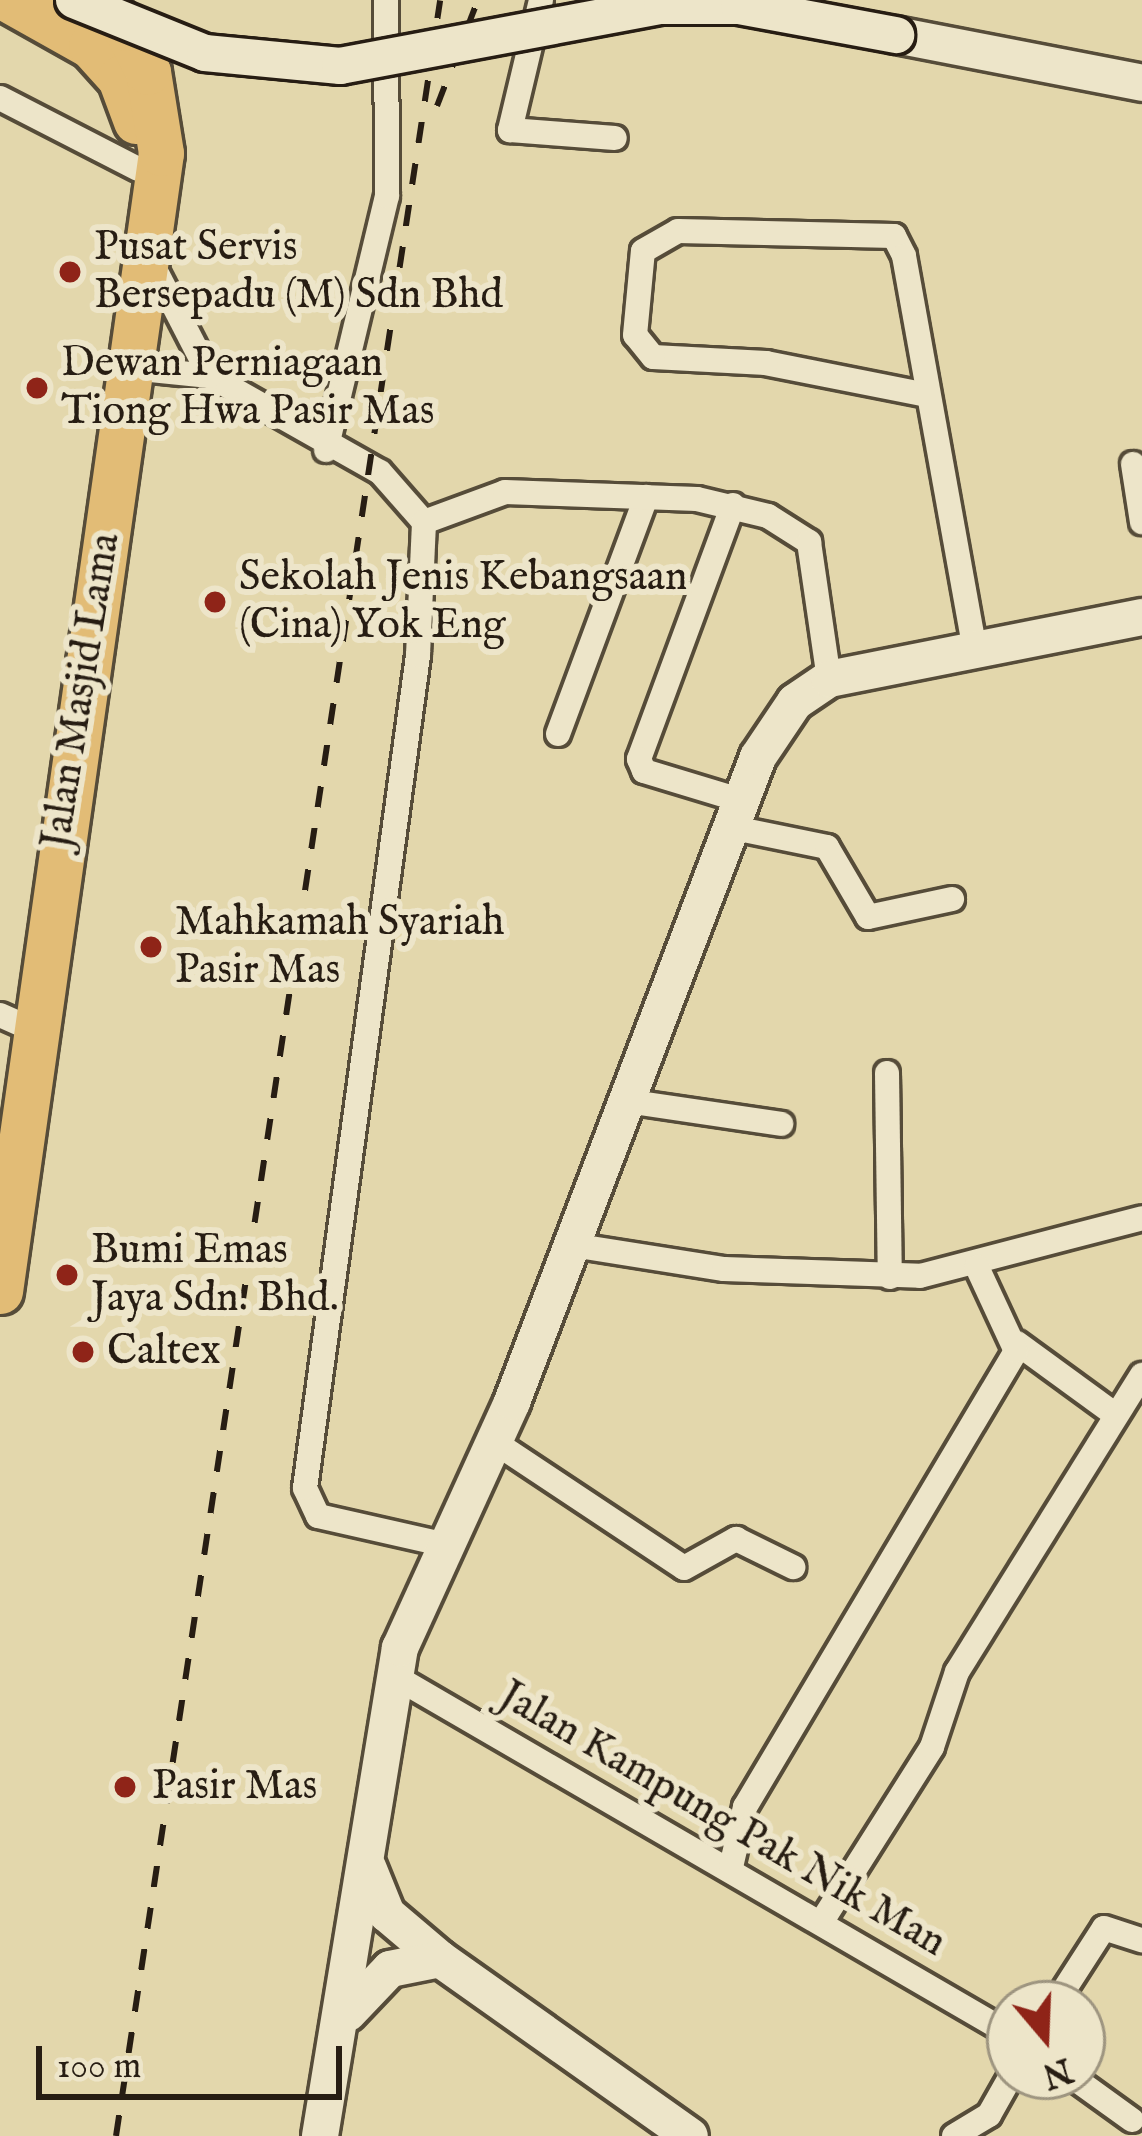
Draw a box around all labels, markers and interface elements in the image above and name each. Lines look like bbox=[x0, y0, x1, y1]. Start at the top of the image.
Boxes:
place label: Pusat Servis Bersepadu (M) Sdn Bhd bbox=[94, 223, 503, 322]
marker: Pusat Servis Bersepadu (M) Sdn Bhd bbox=[57, 259, 83, 285]
place label: Dewan Perniagaan Tiong Hwa Pasir Mas bbox=[61, 339, 435, 437]
marker: Dewan Perniagaan Tiong Hwa Pasir Mas bbox=[24, 375, 50, 401]
street label: Jalan Masjid Lama bbox=[32, 530, 132, 852]
place label: Sekolah Jenis Kebangsaan (Cina) Yok Eng bbox=[239, 553, 687, 652]
marker: Sekolah Jenis Kebangsaan (Cina) Yok Eng bbox=[202, 589, 228, 615]
place label: Mahkamah Syariah Pasir Mas bbox=[175, 898, 504, 996]
marker: Mahkamah Syariah Pasir Mas bbox=[138, 934, 164, 960]
place label: Bumi Emas Jaya Sdn. Bhd. bbox=[91, 1226, 339, 1324]
marker: Bumi Emas Jaya Sdn. Bhd. bbox=[54, 1262, 80, 1288]
place label: Caltex bbox=[107, 1327, 221, 1377]
marker: Caltex bbox=[70, 1339, 96, 1365]
street label: Jalan Kampung Pak Nik Man bbox=[490, 1671, 954, 1969]
place label: Pasir Mas bbox=[152, 1762, 317, 1812]
marker: Pasir Mas bbox=[109, 1771, 141, 1803]
north arrow bbox=[986, 1980, 1106, 2100]
scale bar bbox=[42, 2022, 348, 2096]
text: 100 m bbox=[57, 2044, 141, 2090]
text: N bbox=[1036, 2047, 1077, 2096]

